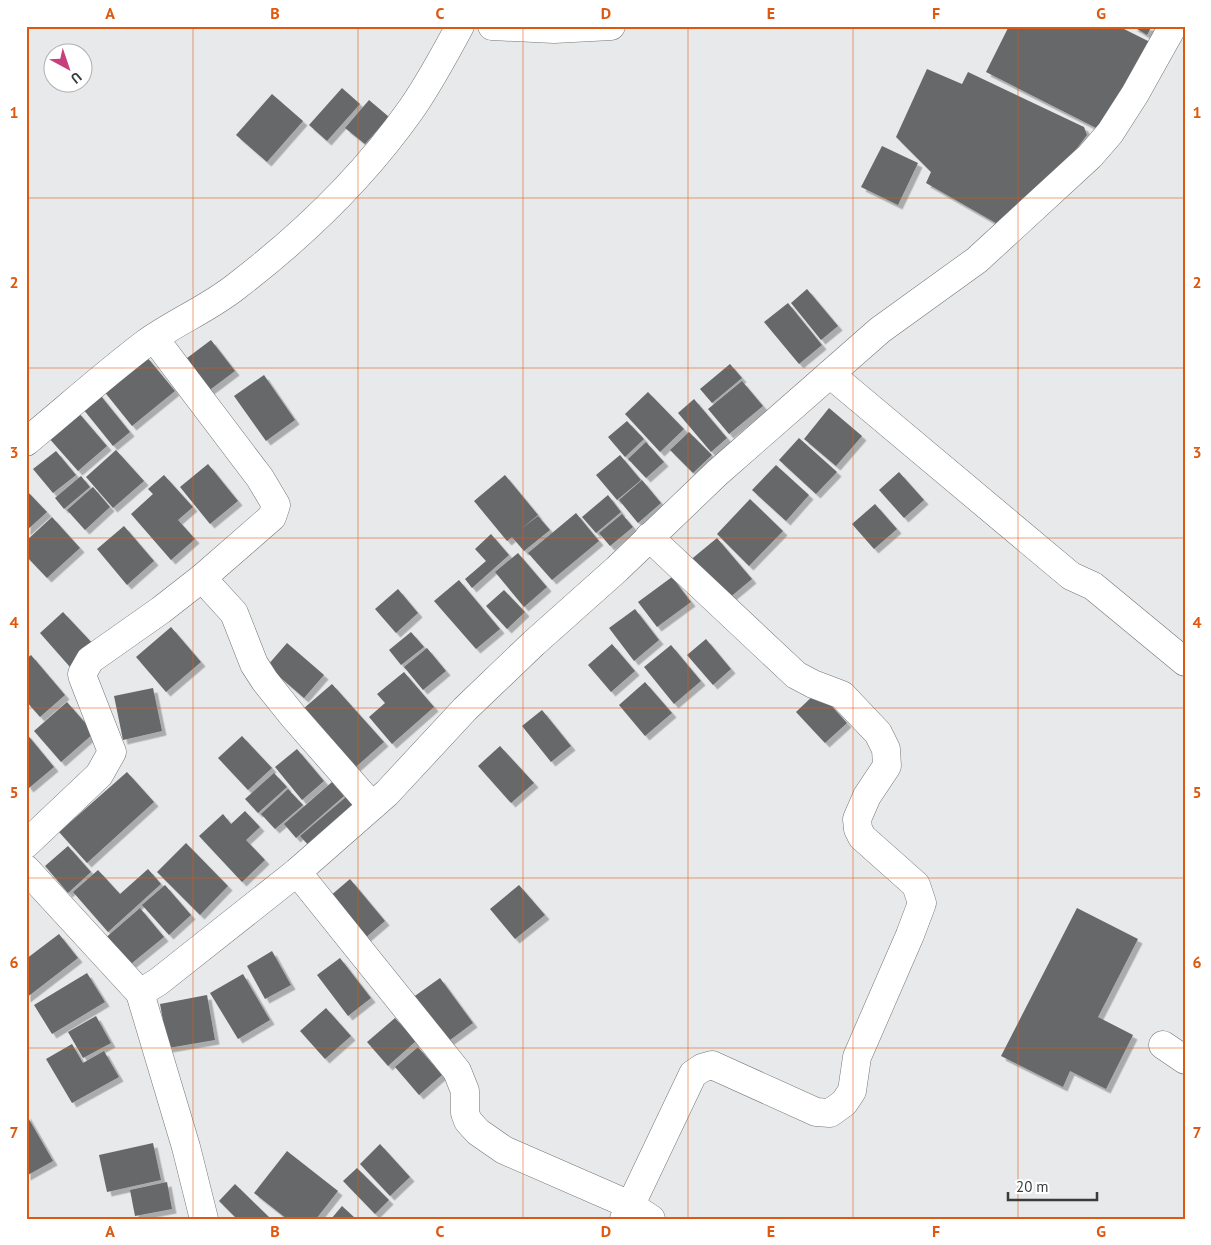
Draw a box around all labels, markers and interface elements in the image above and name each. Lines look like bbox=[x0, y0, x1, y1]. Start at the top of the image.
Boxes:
text: A bbox=[105, 3, 115, 23]
text: B bbox=[270, 3, 280, 23]
text: C bbox=[436, 3, 445, 23]
text: D bbox=[601, 3, 611, 23]
text: E bbox=[767, 3, 775, 23]
text: F bbox=[932, 3, 940, 23]
text: G bbox=[1096, 3, 1106, 23]
north arrow bbox=[42, 42, 92, 92]
text: U bbox=[67, 68, 86, 88]
text: 1 bbox=[9, 102, 19, 122]
text: 1 bbox=[1192, 102, 1202, 122]
text: 2 bbox=[9, 272, 19, 292]
text: 2 bbox=[1192, 272, 1202, 292]
text: 3 bbox=[9, 442, 19, 462]
text: 3 bbox=[1192, 442, 1202, 462]
text: 4 bbox=[9, 612, 19, 632]
text: 4 bbox=[1192, 612, 1202, 632]
text: 5 bbox=[9, 782, 19, 802]
text: 5 bbox=[1192, 782, 1202, 802]
text: 6 bbox=[9, 952, 19, 972]
text: 6 bbox=[1192, 952, 1202, 972]
text: 7 bbox=[9, 1122, 19, 1142]
text: 7 bbox=[1192, 1122, 1202, 1142]
scale bar bbox=[1008, 1170, 1097, 1202]
text: 20 m bbox=[1016, 1177, 1049, 1196]
text: A bbox=[105, 1221, 115, 1241]
text: B bbox=[270, 1221, 280, 1241]
text: C bbox=[436, 1221, 445, 1241]
text: D bbox=[601, 1221, 611, 1241]
text: E bbox=[767, 1221, 775, 1241]
text: F bbox=[932, 1221, 940, 1241]
text: G bbox=[1096, 1221, 1106, 1241]

